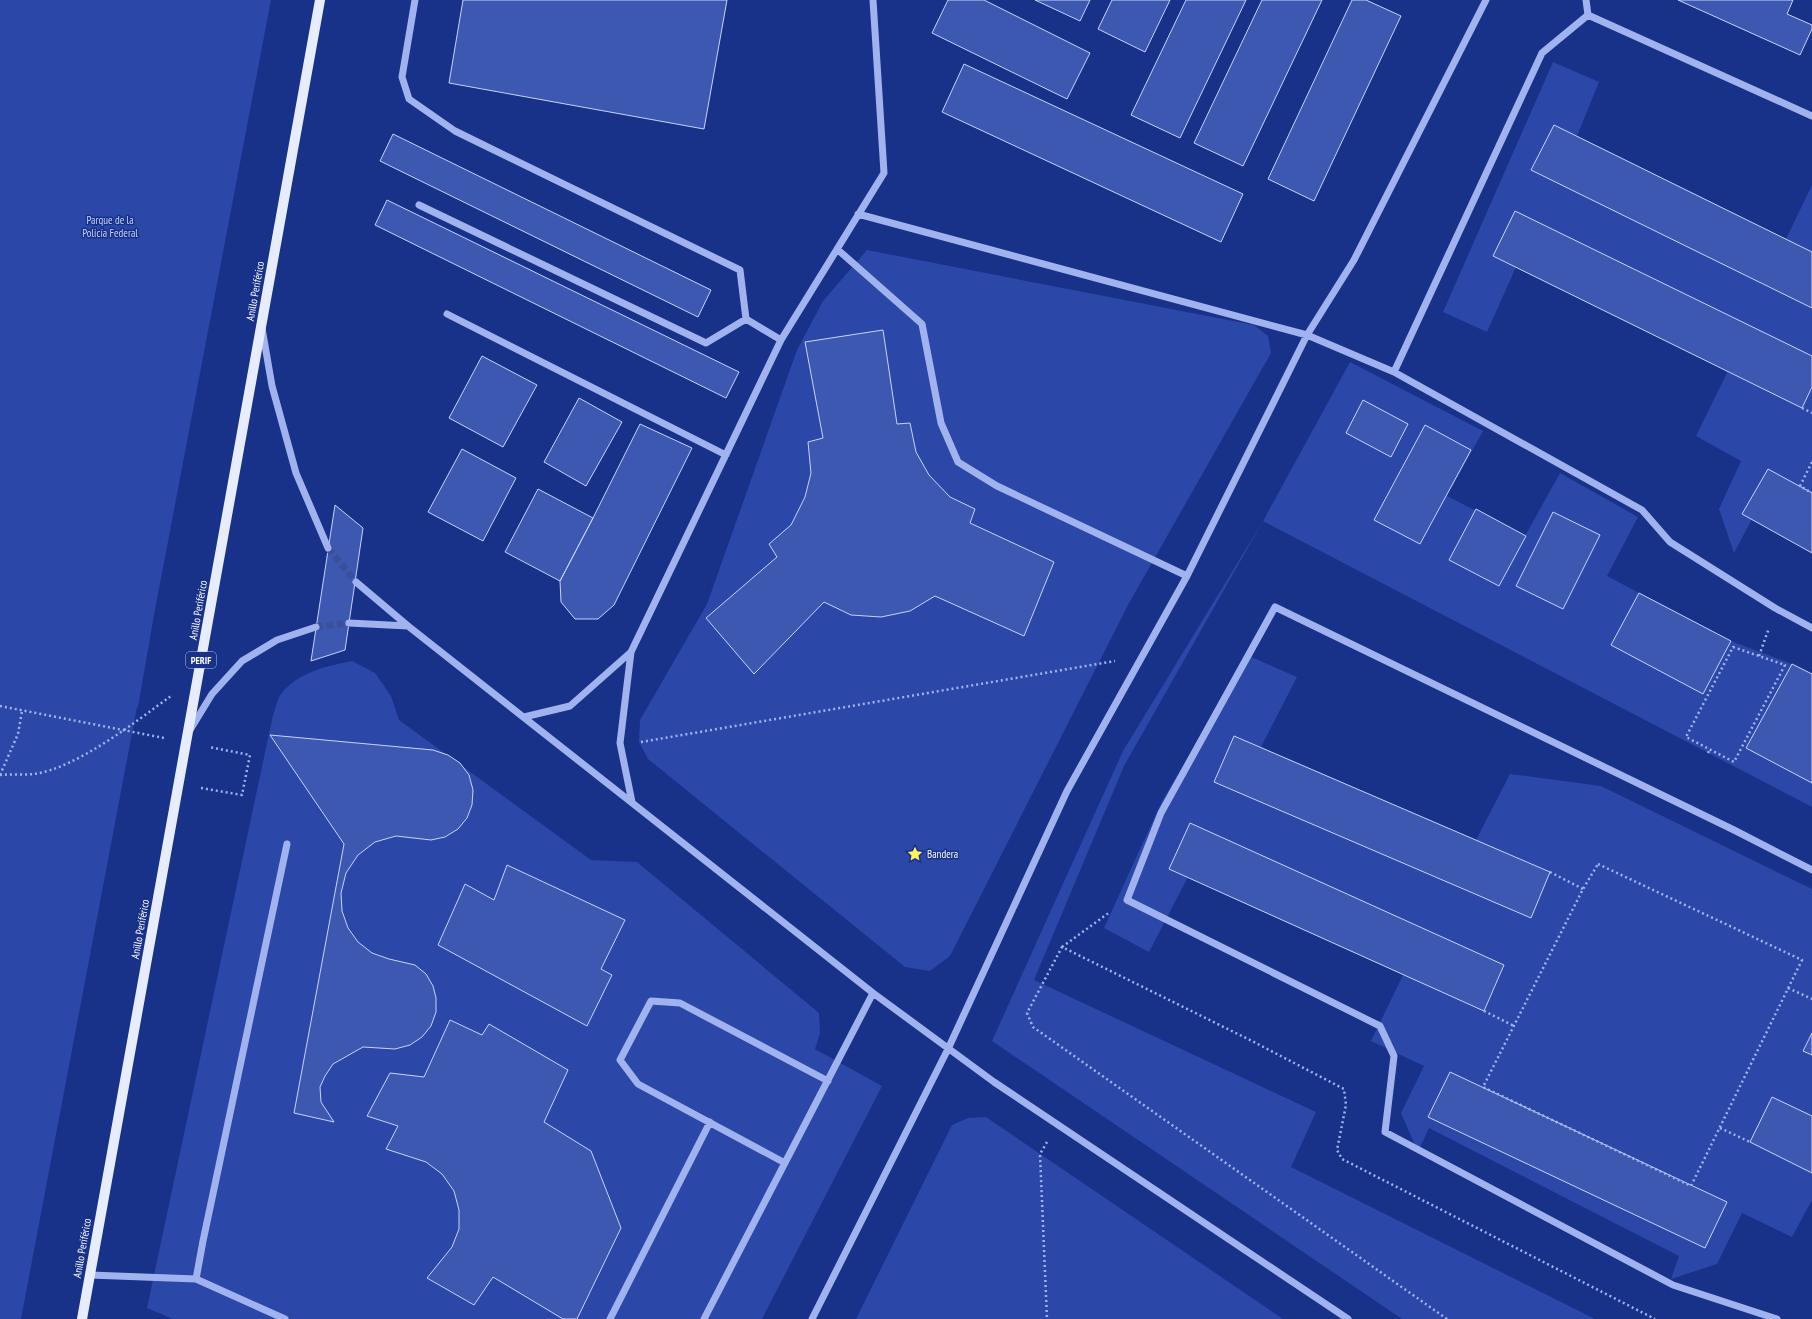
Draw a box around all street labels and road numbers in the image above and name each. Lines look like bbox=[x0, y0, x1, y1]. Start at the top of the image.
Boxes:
street label: Anillo Periférico bbox=[243, 260, 267, 322]
street label: Anillo Periférico bbox=[186, 579, 210, 641]
road number: PERIF bbox=[186, 652, 216, 668]
street label: Anillo Periférico bbox=[128, 898, 152, 960]
street label: Anillo Periférico bbox=[70, 1217, 94, 1279]

